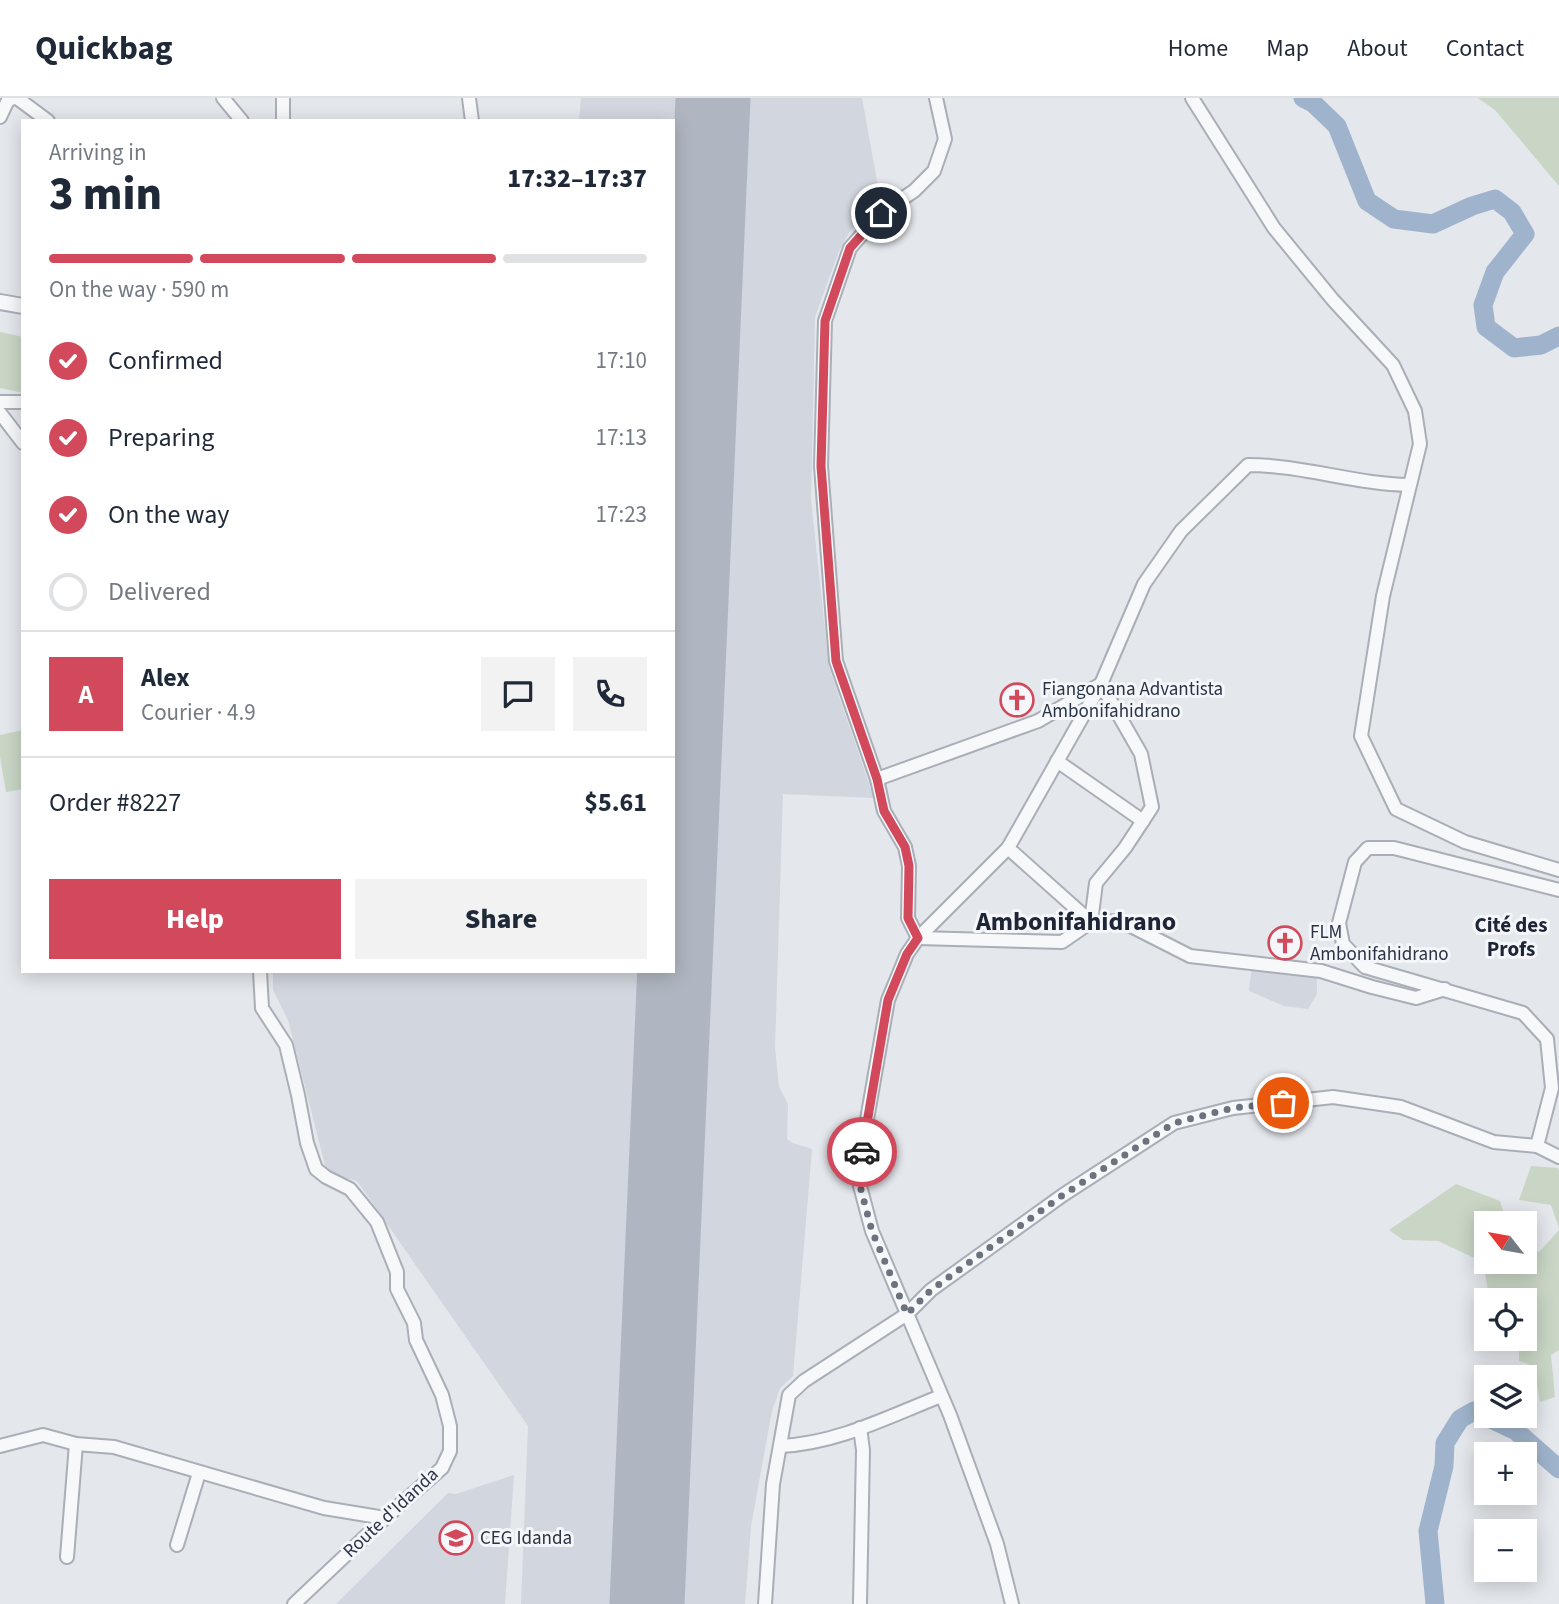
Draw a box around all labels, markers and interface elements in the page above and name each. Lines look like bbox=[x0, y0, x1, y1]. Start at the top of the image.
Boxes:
text: Quickbag bbox=[35, 25, 173, 72]
text: Home bbox=[1168, 31, 1228, 66]
text: Map bbox=[1266, 31, 1309, 66]
text: About bbox=[1347, 31, 1408, 66]
text: Contact bbox=[1446, 31, 1524, 66]
text: Arriving in bbox=[49, 136, 147, 169]
text: 17:32–17:37 bbox=[507, 160, 647, 197]
text: 3 min bbox=[49, 162, 162, 227]
pin bbox=[851, 183, 911, 243]
icon: home bbox=[862, 194, 900, 232]
text: On the way · 590 m bbox=[49, 273, 229, 306]
icon: check bbox=[49, 342, 87, 380]
text: Confirmed bbox=[108, 342, 223, 379]
text: 17:10 bbox=[596, 344, 647, 377]
icon: check bbox=[49, 419, 87, 457]
text: Preparing bbox=[108, 419, 214, 456]
text: 17:13 bbox=[596, 421, 647, 454]
icon: check bbox=[49, 496, 87, 534]
text: On the way bbox=[108, 496, 229, 533]
text: 17:23 bbox=[596, 498, 647, 531]
text: Delivered bbox=[108, 573, 211, 610]
button: chat bbox=[481, 657, 555, 731]
button: phone bbox=[573, 657, 647, 731]
text: Alex bbox=[141, 659, 190, 696]
text: A bbox=[79, 676, 93, 713]
place label: Fiangonana Advantista Ambonifahidrano bbox=[1042, 676, 1223, 725]
church icon: Fiangonana Advantista Ambonifahidrano bbox=[998, 681, 1036, 719]
text: Courier · 4.9 bbox=[141, 696, 256, 729]
text: Order #8227 bbox=[49, 784, 181, 821]
text: $5.61 bbox=[584, 784, 647, 821]
button: Help bbox=[49, 879, 341, 959]
button: Share bbox=[355, 879, 647, 959]
district label: Ambonifahidrano bbox=[975, 903, 1176, 940]
district label: Cité des Profs bbox=[1475, 910, 1547, 964]
place label: FLM Ambonifahidrano bbox=[1310, 919, 1449, 968]
church icon: FLM Ambonifahidrano bbox=[1266, 924, 1304, 962]
pin bbox=[1253, 1073, 1313, 1133]
icon: bag bbox=[1264, 1084, 1302, 1122]
courier bbox=[827, 1117, 897, 1187]
icon: car bbox=[843, 1133, 881, 1171]
north arrow bbox=[1474, 1211, 1536, 1274]
map controls bbox=[1474, 1211, 1537, 1582]
button: locate bbox=[1474, 1288, 1537, 1351]
button: layers bbox=[1474, 1365, 1537, 1428]
button: + bbox=[1474, 1442, 1537, 1505]
street label: Route d'Idanda bbox=[337, 1462, 445, 1564]
school or university icon: CEG Idanda bbox=[437, 1519, 475, 1557]
button: − bbox=[1474, 1519, 1537, 1582]
place label: CEG Idanda bbox=[480, 1525, 572, 1552]

